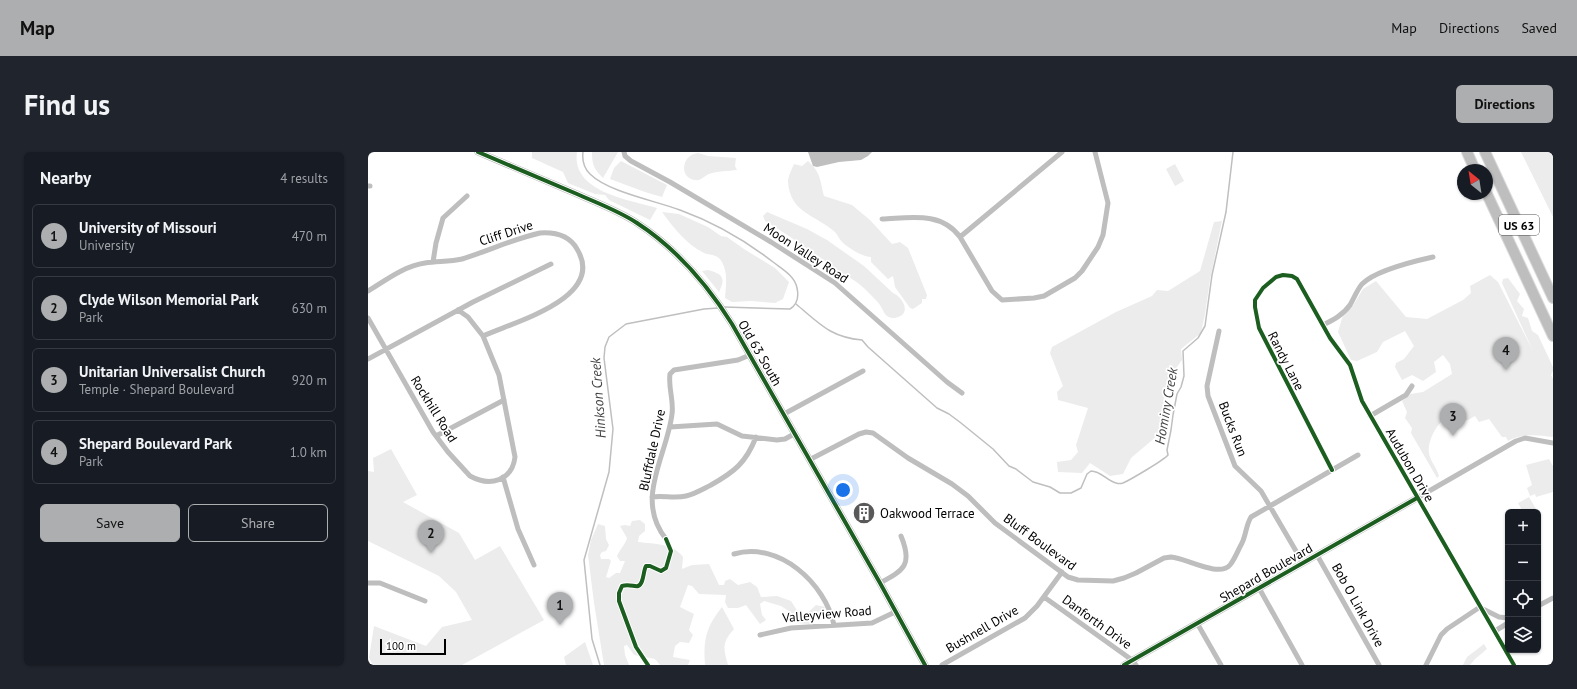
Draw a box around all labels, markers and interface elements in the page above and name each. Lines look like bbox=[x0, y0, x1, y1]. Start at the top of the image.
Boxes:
text: Map bbox=[20, 16, 55, 40]
text: Map bbox=[1391, 19, 1417, 37]
text: Directions bbox=[1439, 19, 1499, 37]
text: Saved bbox=[1521, 19, 1557, 37]
button: Directions bbox=[1456, 85, 1553, 123]
text: Find us bbox=[24, 86, 110, 123]
north arrow bbox=[1457, 164, 1493, 200]
text: Nearby bbox=[40, 167, 91, 189]
text: 4 results bbox=[280, 170, 328, 187]
road number: US 63 bbox=[1499, 215, 1539, 235]
street label: Cliff Drive bbox=[477, 216, 535, 250]
text: University of Missouri bbox=[79, 218, 217, 237]
street label: Moon Valley Road bbox=[760, 219, 852, 287]
text: 1 bbox=[50, 228, 58, 245]
text: 470 m bbox=[292, 228, 327, 245]
text: University bbox=[79, 237, 135, 254]
text: Clyde Wilson Memorial Park bbox=[79, 290, 259, 309]
text: 2 bbox=[50, 300, 58, 317]
text: 630 m bbox=[292, 300, 327, 317]
text: Park bbox=[79, 309, 103, 326]
street label: Old 63 South bbox=[734, 317, 786, 389]
street label: Randy Lane bbox=[1264, 329, 1308, 393]
pin: 4 bbox=[1493, 337, 1519, 370]
water label: Hinkson Creek bbox=[586, 356, 610, 439]
text: Unitarian Universalist Church bbox=[79, 362, 266, 381]
water label: Hominy Creek bbox=[1150, 365, 1182, 446]
text: 3 bbox=[50, 372, 58, 389]
text: 920 m bbox=[292, 372, 327, 389]
street label: Rockhill Road bbox=[407, 373, 461, 445]
text: Temple · Shepard Boulevard bbox=[79, 381, 234, 398]
street label: Bucks Run bbox=[1215, 399, 1251, 459]
pin: 3 bbox=[1440, 403, 1466, 436]
street label: Bluffdale Drive bbox=[635, 408, 669, 492]
street label: Audubon Drive bbox=[1382, 425, 1438, 505]
text: Shepard Boulevard Park bbox=[79, 434, 232, 453]
text: 4 bbox=[50, 444, 58, 461]
text: 1.0 km bbox=[290, 444, 327, 461]
text: Park bbox=[79, 453, 103, 470]
your location bbox=[833, 480, 853, 500]
building icon: Oakwood Terrace bbox=[851, 500, 877, 526]
button: Save bbox=[40, 504, 180, 542]
button: Share bbox=[188, 504, 328, 542]
place label: Oakwood Terrace bbox=[880, 505, 975, 522]
map controls bbox=[1505, 509, 1541, 653]
button: + bbox=[1505, 509, 1541, 545]
street label: Bluff Boulevard bbox=[1000, 510, 1080, 574]
pin: 2 bbox=[418, 520, 444, 553]
street label: Shepard Boulevard bbox=[1216, 539, 1316, 607]
button: − bbox=[1505, 545, 1541, 581]
street label: Bob O Link Drive bbox=[1328, 560, 1388, 650]
button: locate bbox=[1505, 581, 1541, 617]
street label: Danforth Drive bbox=[1059, 591, 1135, 653]
pin: 1 bbox=[547, 592, 573, 625]
street label: Bushnell Drive bbox=[943, 601, 1021, 657]
street label: Valleyview Road bbox=[781, 602, 872, 626]
button: layers bbox=[1505, 617, 1541, 653]
scale bar bbox=[380, 637, 446, 656]
text: 100 m bbox=[386, 639, 416, 653]

